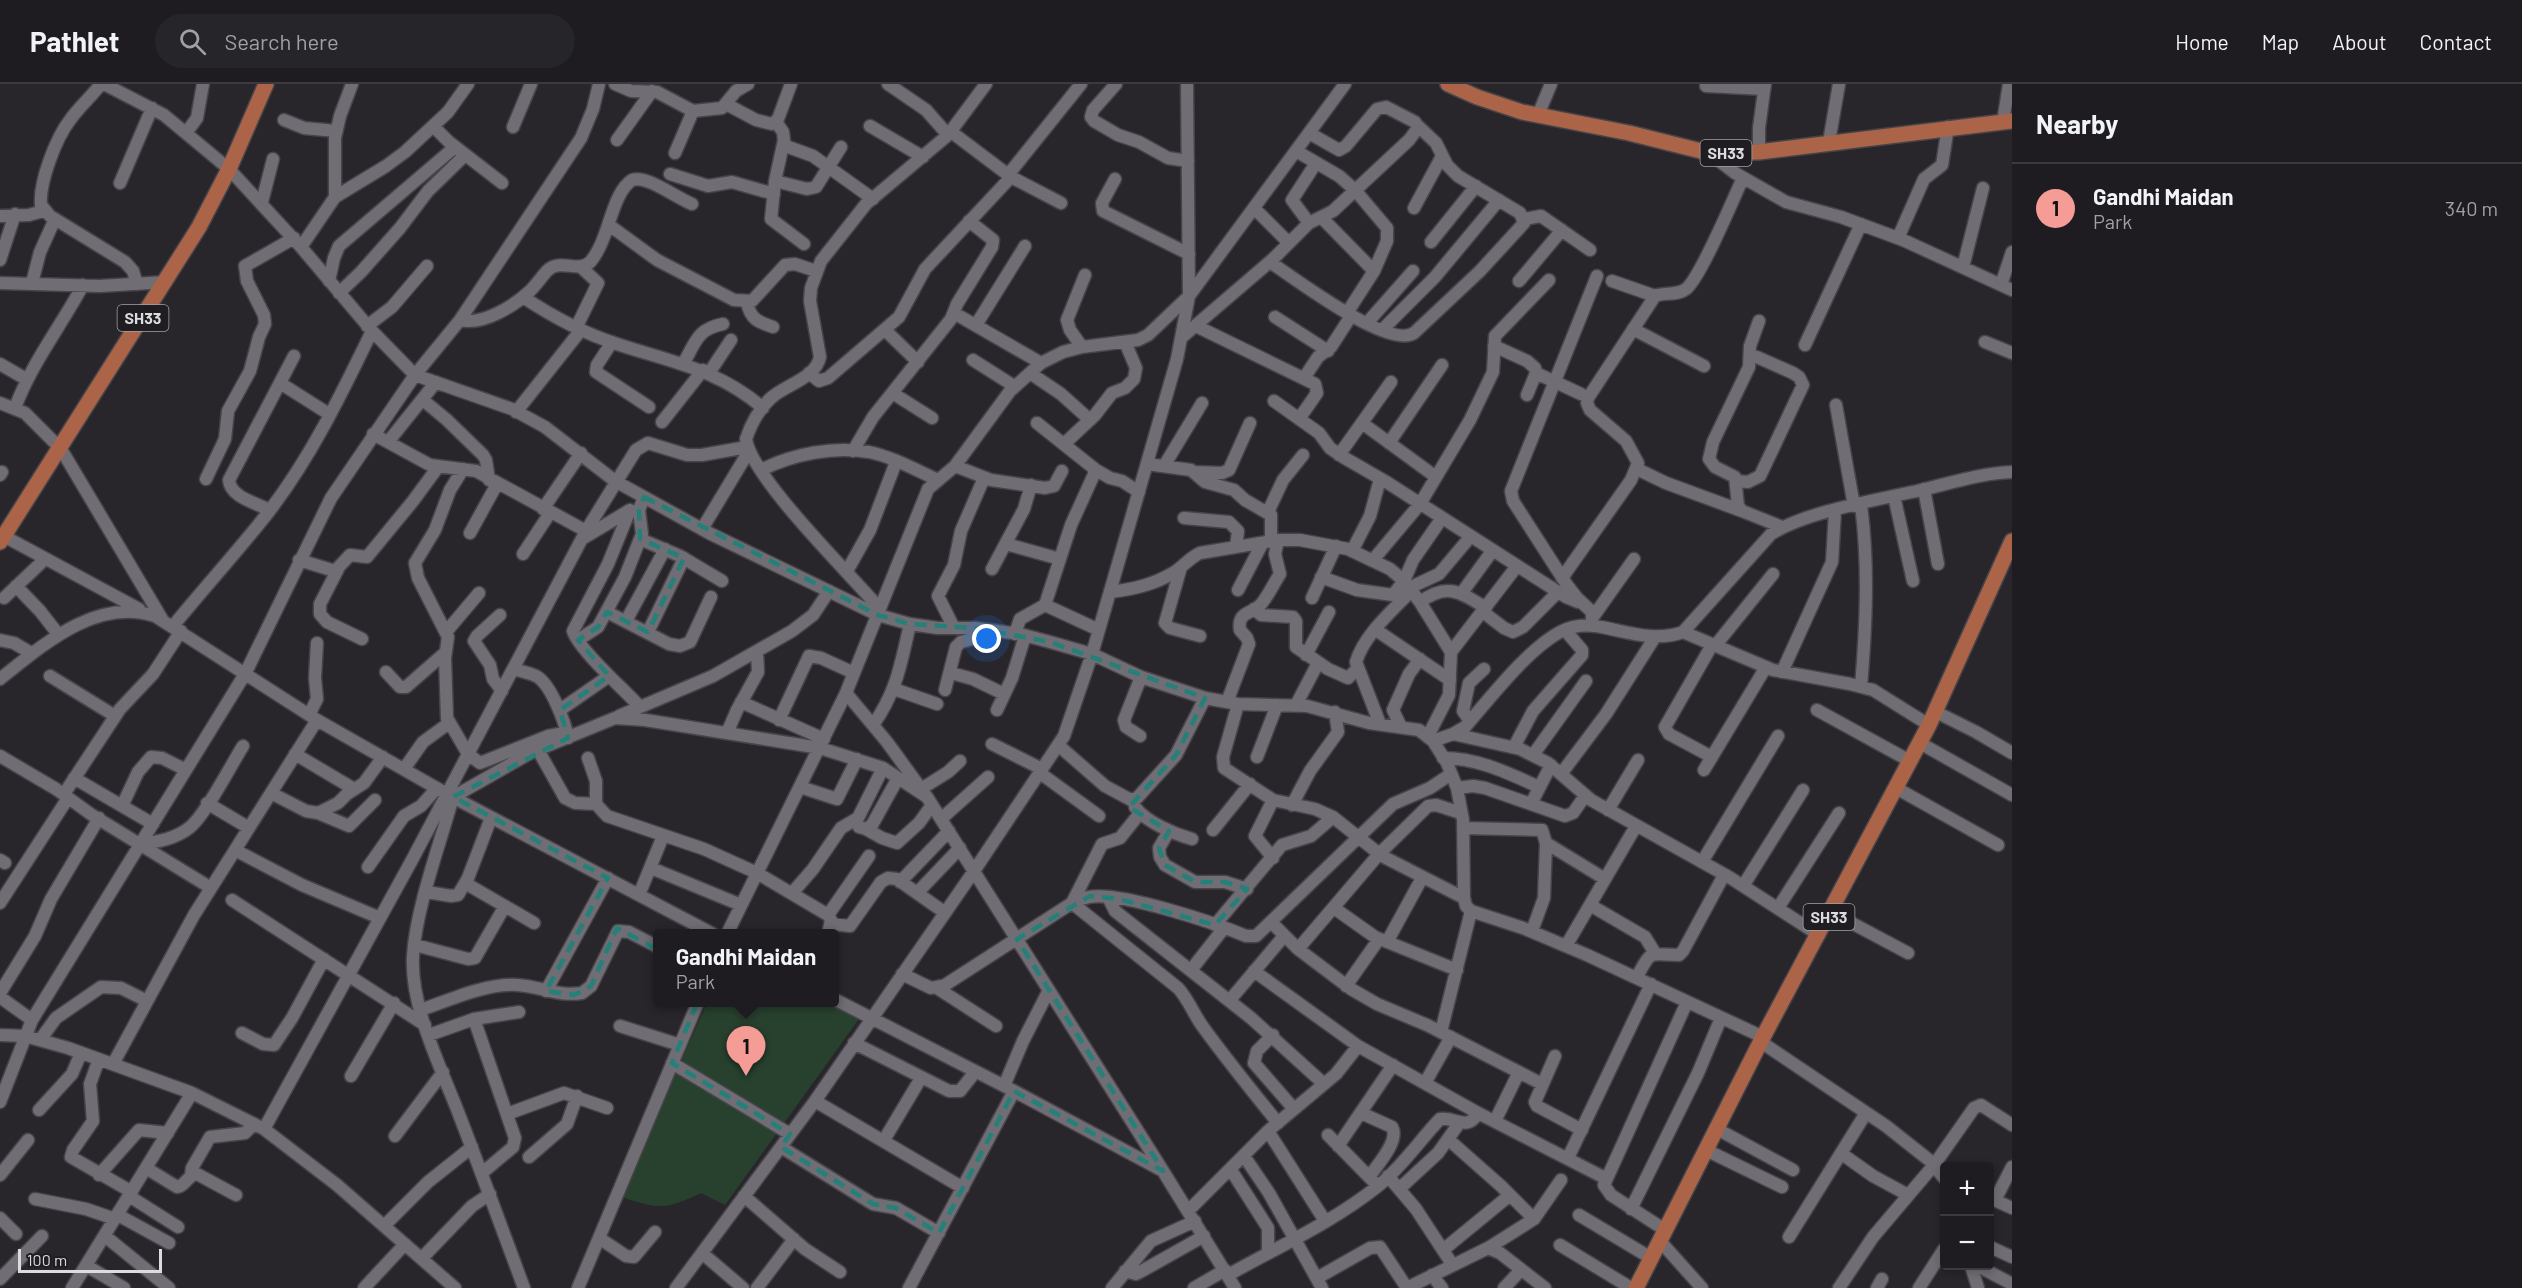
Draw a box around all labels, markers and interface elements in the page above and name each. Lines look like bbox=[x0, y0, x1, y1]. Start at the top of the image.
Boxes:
search box bbox=[155, 14, 575, 68]
text: Pathlet bbox=[30, 24, 119, 58]
icon: search bbox=[176, 25, 209, 58]
text: Search here bbox=[224, 28, 339, 54]
text: Home bbox=[2175, 29, 2229, 54]
text: Map bbox=[2262, 29, 2299, 54]
text: About bbox=[2332, 29, 2387, 54]
text: Contact bbox=[2420, 29, 2492, 54]
text: Nearby bbox=[2036, 108, 2118, 139]
road number: SH33 bbox=[1700, 140, 1752, 166]
text: Gandhi Maidan bbox=[2093, 183, 2234, 209]
text: 1 bbox=[2052, 196, 2059, 220]
text: 340 m bbox=[2445, 196, 2498, 220]
text: Park bbox=[2093, 209, 2132, 233]
road number: SH33 bbox=[118, 305, 168, 331]
your location bbox=[972, 624, 1001, 653]
road number: SH33 bbox=[1804, 904, 1854, 930]
popup bbox=[653, 929, 839, 1007]
text: Gandhi Maidan bbox=[676, 943, 816, 969]
text: Park bbox=[676, 969, 715, 993]
pin: 1 bbox=[726, 1026, 766, 1076]
map controls bbox=[1940, 1162, 1994, 1270]
button: + bbox=[1940, 1162, 1994, 1216]
button: − bbox=[1940, 1216, 1994, 1270]
scale bar bbox=[18, 1246, 162, 1274]
text: 100 m bbox=[27, 1250, 67, 1269]

